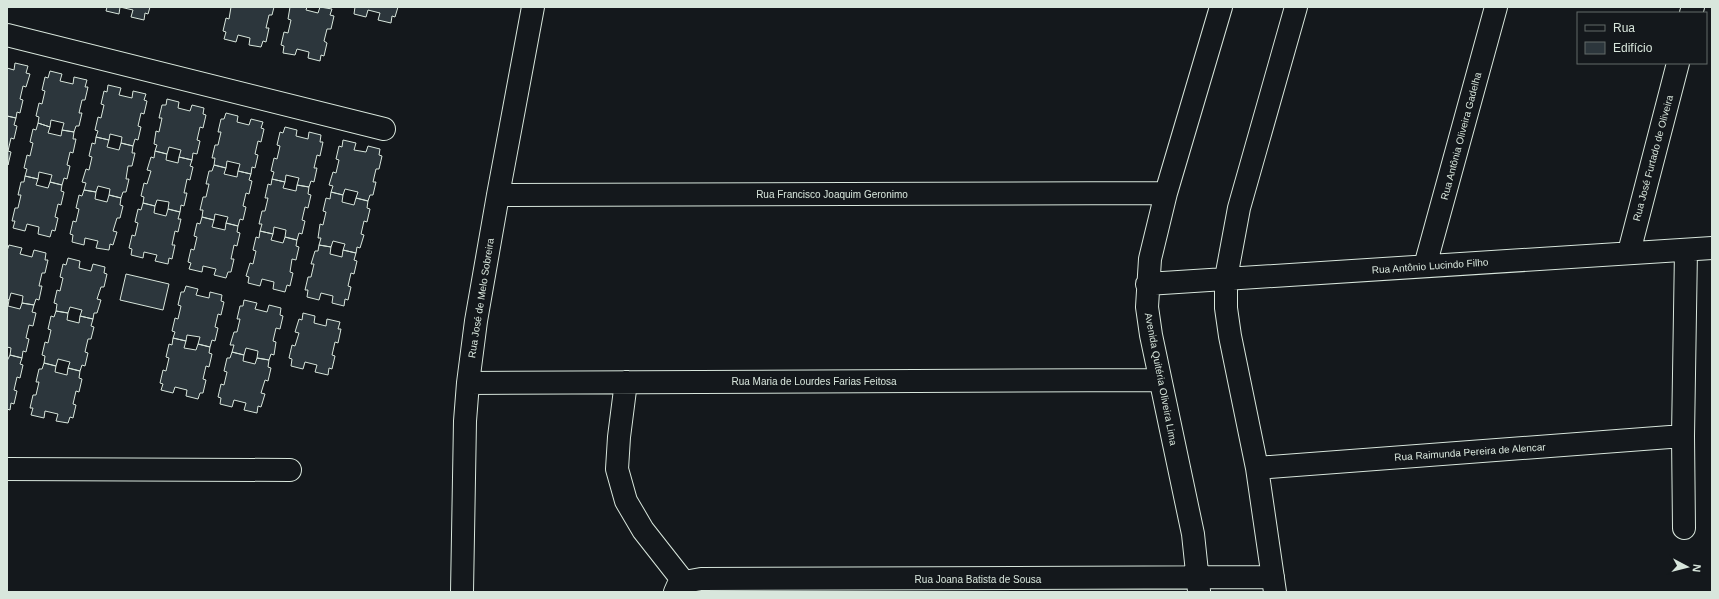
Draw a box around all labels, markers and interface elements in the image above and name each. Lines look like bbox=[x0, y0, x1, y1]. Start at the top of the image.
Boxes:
legend bbox=[1577, 12, 1707, 64]
text: Rua bbox=[1613, 21, 1635, 35]
text: Edifício bbox=[1613, 41, 1653, 55]
street label: Rua Antônia Oliveira Gadelha bbox=[1439, 71, 1483, 201]
street label: Rua José Furtado de Oliveira bbox=[1631, 93, 1675, 222]
street label: Rua Francisco Joaquim Geronimo bbox=[756, 189, 908, 200]
street label: Rua José de Melo Sobreira bbox=[466, 237, 496, 359]
street label: Rua Antônio Lucindo Filho bbox=[1371, 256, 1489, 276]
street label: Avenida Quitéria Oliveira Lima bbox=[1143, 312, 1179, 447]
street label: Rua Maria de Lourdes Farias Feitosa bbox=[731, 376, 897, 387]
street label: Rua Raimunda Pereira de Alencar bbox=[1394, 441, 1547, 463]
north arrow bbox=[1667, 547, 1707, 587]
text: N bbox=[1690, 564, 1703, 573]
street label: Rua Joana Batista de Sousa bbox=[915, 574, 1042, 585]

